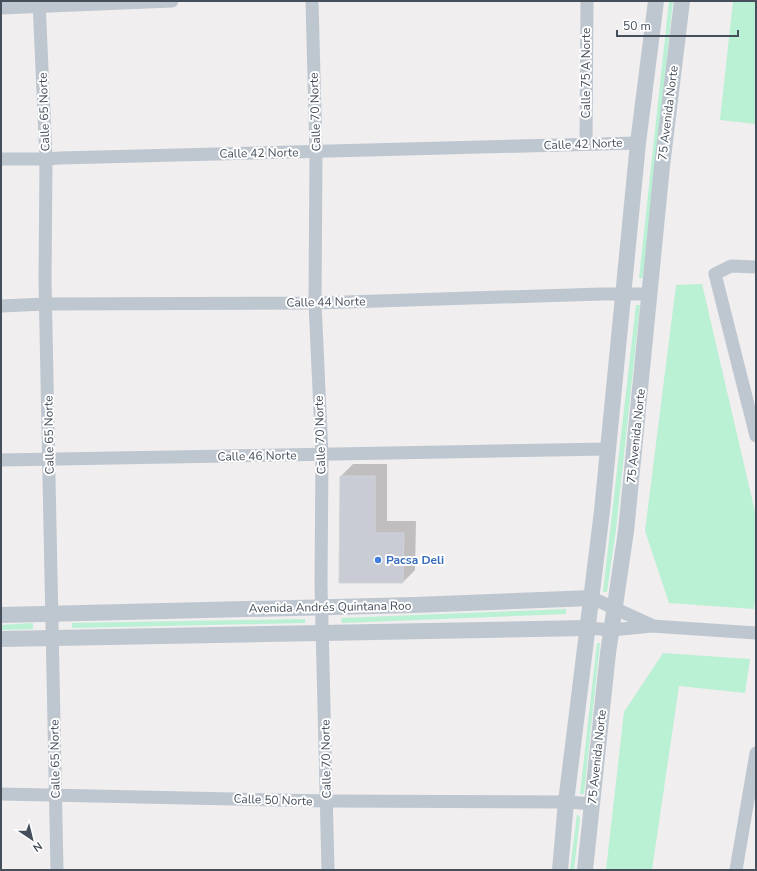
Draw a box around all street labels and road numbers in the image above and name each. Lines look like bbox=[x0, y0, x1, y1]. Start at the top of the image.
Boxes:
street label: Calle 75 A Norte bbox=[578, 28, 594, 118]
street label: 75 Avenida Norte bbox=[654, 65, 682, 161]
street label: Calle 65 Norte bbox=[35, 72, 53, 152]
street label: Calle 70 Norte bbox=[306, 72, 324, 152]
street label: Calle 42 Norte bbox=[543, 135, 623, 153]
street label: Calle 42 Norte bbox=[219, 144, 299, 162]
street label: Calle 44 Norte bbox=[286, 293, 366, 311]
street label: 75 Avenida Norte bbox=[623, 388, 649, 484]
street label: Calle 65 Norte bbox=[40, 395, 58, 475]
street label: Calle 70 Norte bbox=[311, 395, 329, 475]
street label: Calle 46 Norte bbox=[217, 447, 297, 465]
street label: Avenida Andrés Quintana Roo bbox=[249, 598, 412, 616]
street label: 75 Avenida Norte bbox=[584, 709, 610, 805]
street label: Calle 65 Norte bbox=[46, 719, 64, 799]
street label: Calle 70 Norte bbox=[317, 719, 335, 799]
street label: Calle 50 Norte bbox=[233, 791, 313, 809]

